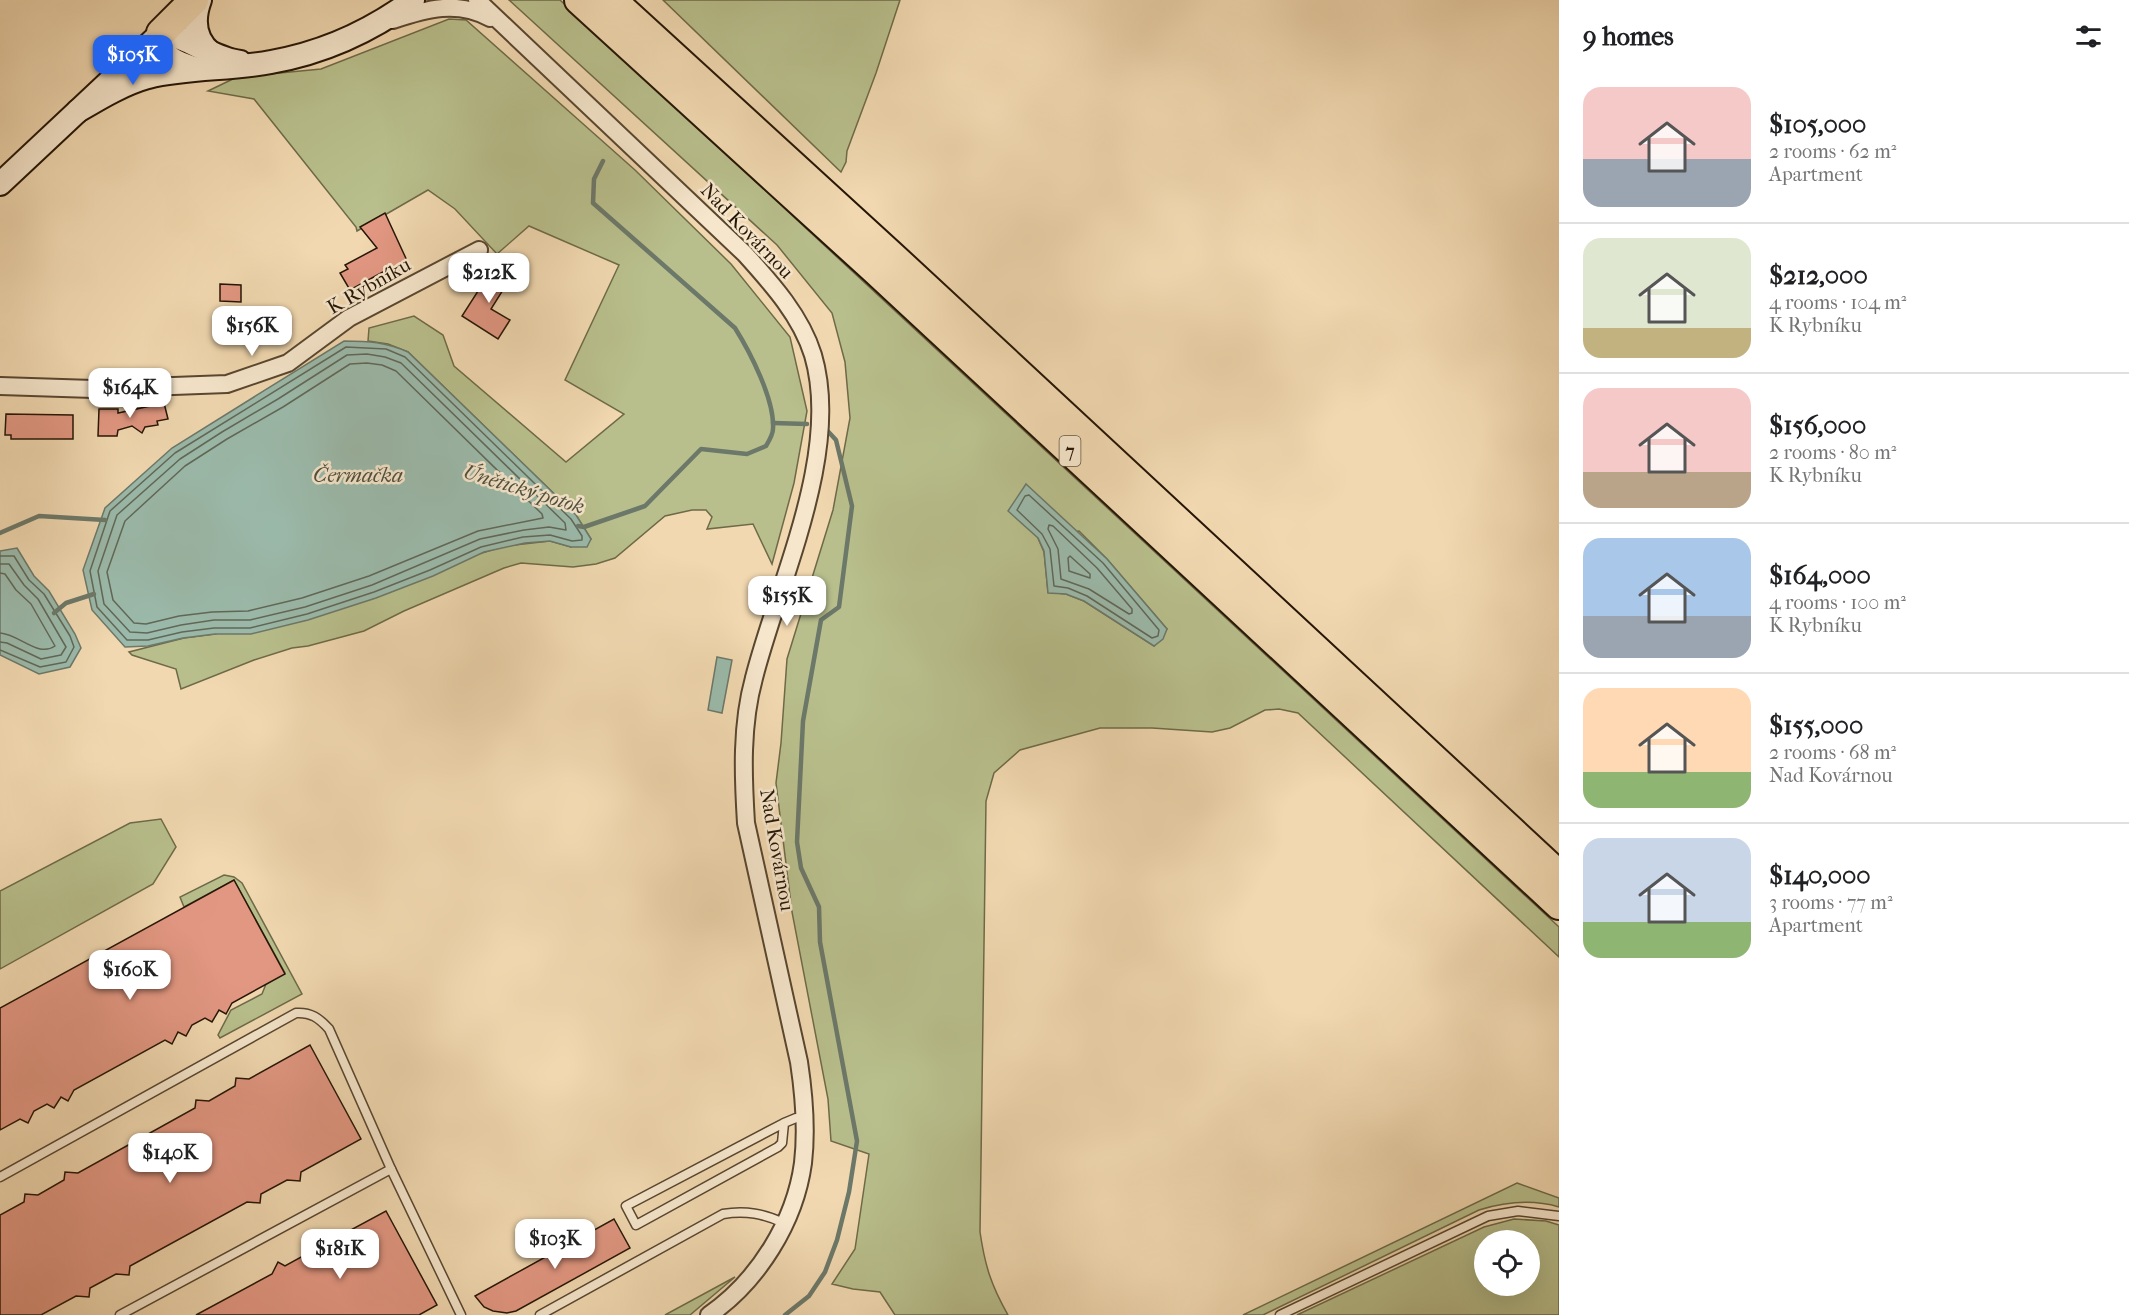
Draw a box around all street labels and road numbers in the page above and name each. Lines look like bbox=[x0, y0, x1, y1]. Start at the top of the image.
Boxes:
street label: Nad Kovárnou bbox=[696, 179, 799, 284]
street label: K Rybníku bbox=[323, 253, 415, 319]
road number: 7 bbox=[1060, 436, 1080, 466]
street label: Nad Kovárnou bbox=[755, 787, 799, 913]

